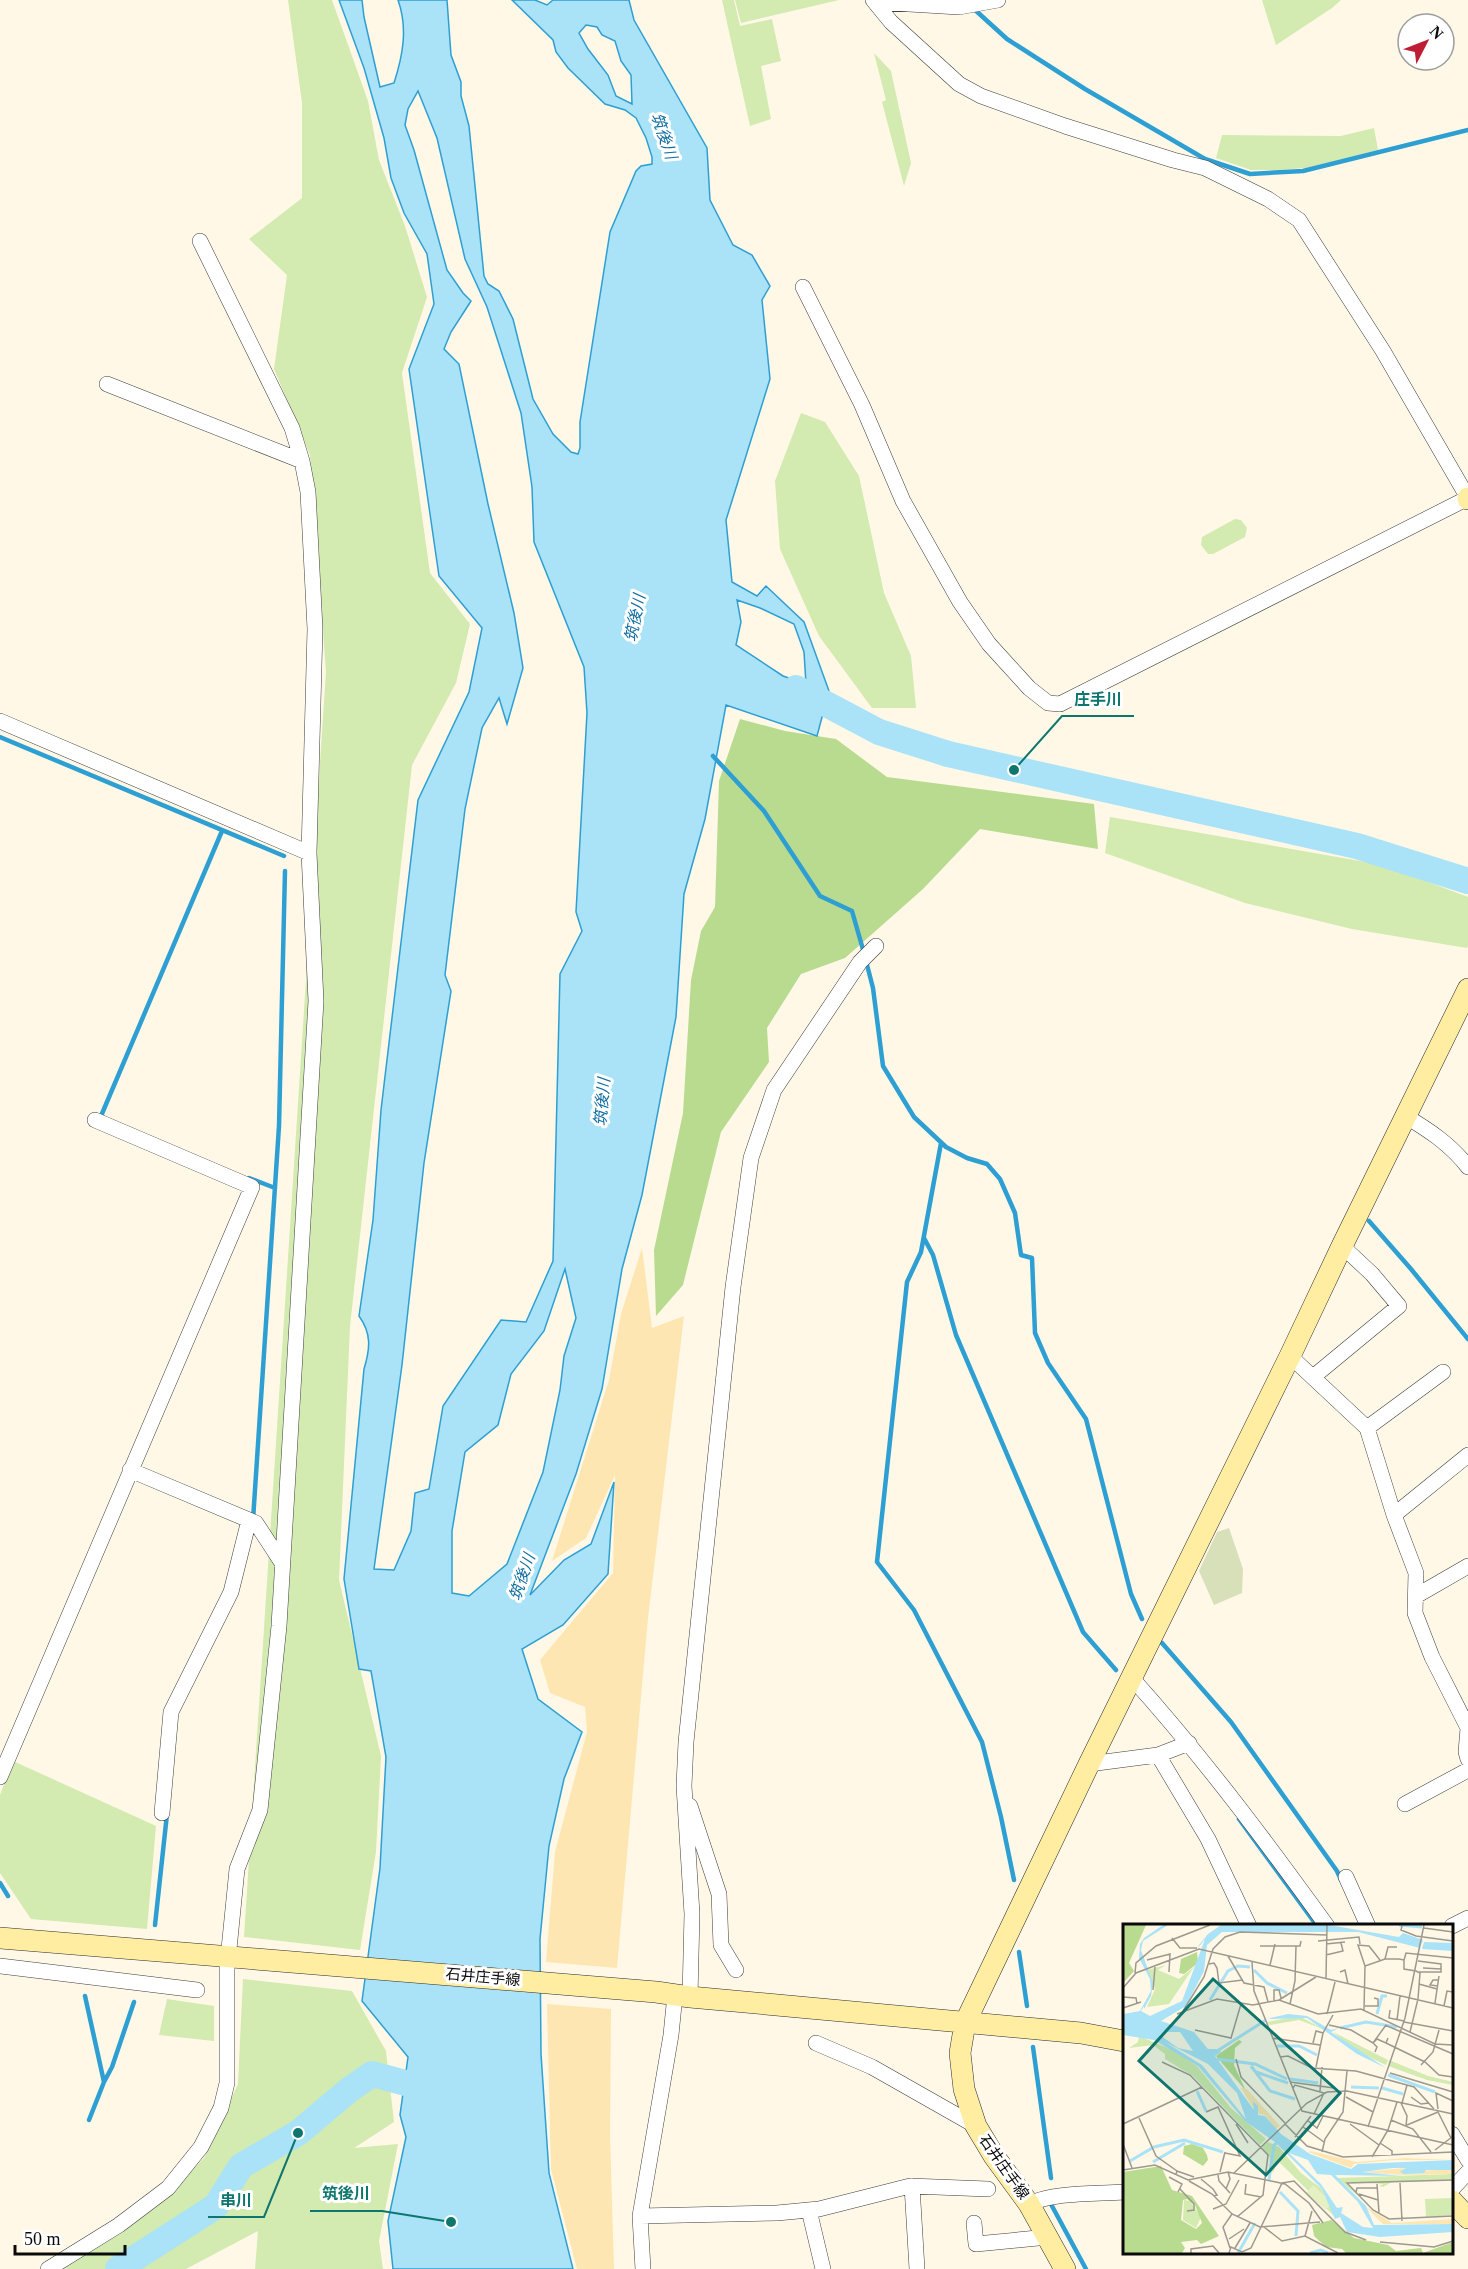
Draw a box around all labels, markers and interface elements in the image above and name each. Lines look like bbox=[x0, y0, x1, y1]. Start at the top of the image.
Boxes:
north arrow bbox=[1396, 12, 1456, 72]
text: N bbox=[1427, 22, 1447, 43]
water label: 筑後川 bbox=[648, 111, 680, 163]
water label: 筑後川 bbox=[622, 591, 648, 643]
callout: 庄手川 bbox=[1062, 682, 1134, 716]
text: 庄手川 bbox=[1074, 691, 1122, 708]
water label: 筑後川 bbox=[591, 1075, 613, 1127]
water label: 筑後川 bbox=[506, 1550, 538, 1602]
inset map bbox=[1123, 1924, 1453, 2254]
street label: 石井庄手線 bbox=[445, 1965, 521, 1988]
street label: 石井庄手線 bbox=[976, 2131, 1033, 2202]
callout: 筑後川 bbox=[310, 2177, 382, 2211]
callout: 串川 bbox=[208, 2183, 264, 2217]
text: 筑後川 bbox=[322, 2185, 370, 2202]
text: 串川 bbox=[220, 2192, 252, 2209]
scale bar bbox=[15, 2218, 124, 2256]
text: 50 m bbox=[24, 2229, 61, 2249]

